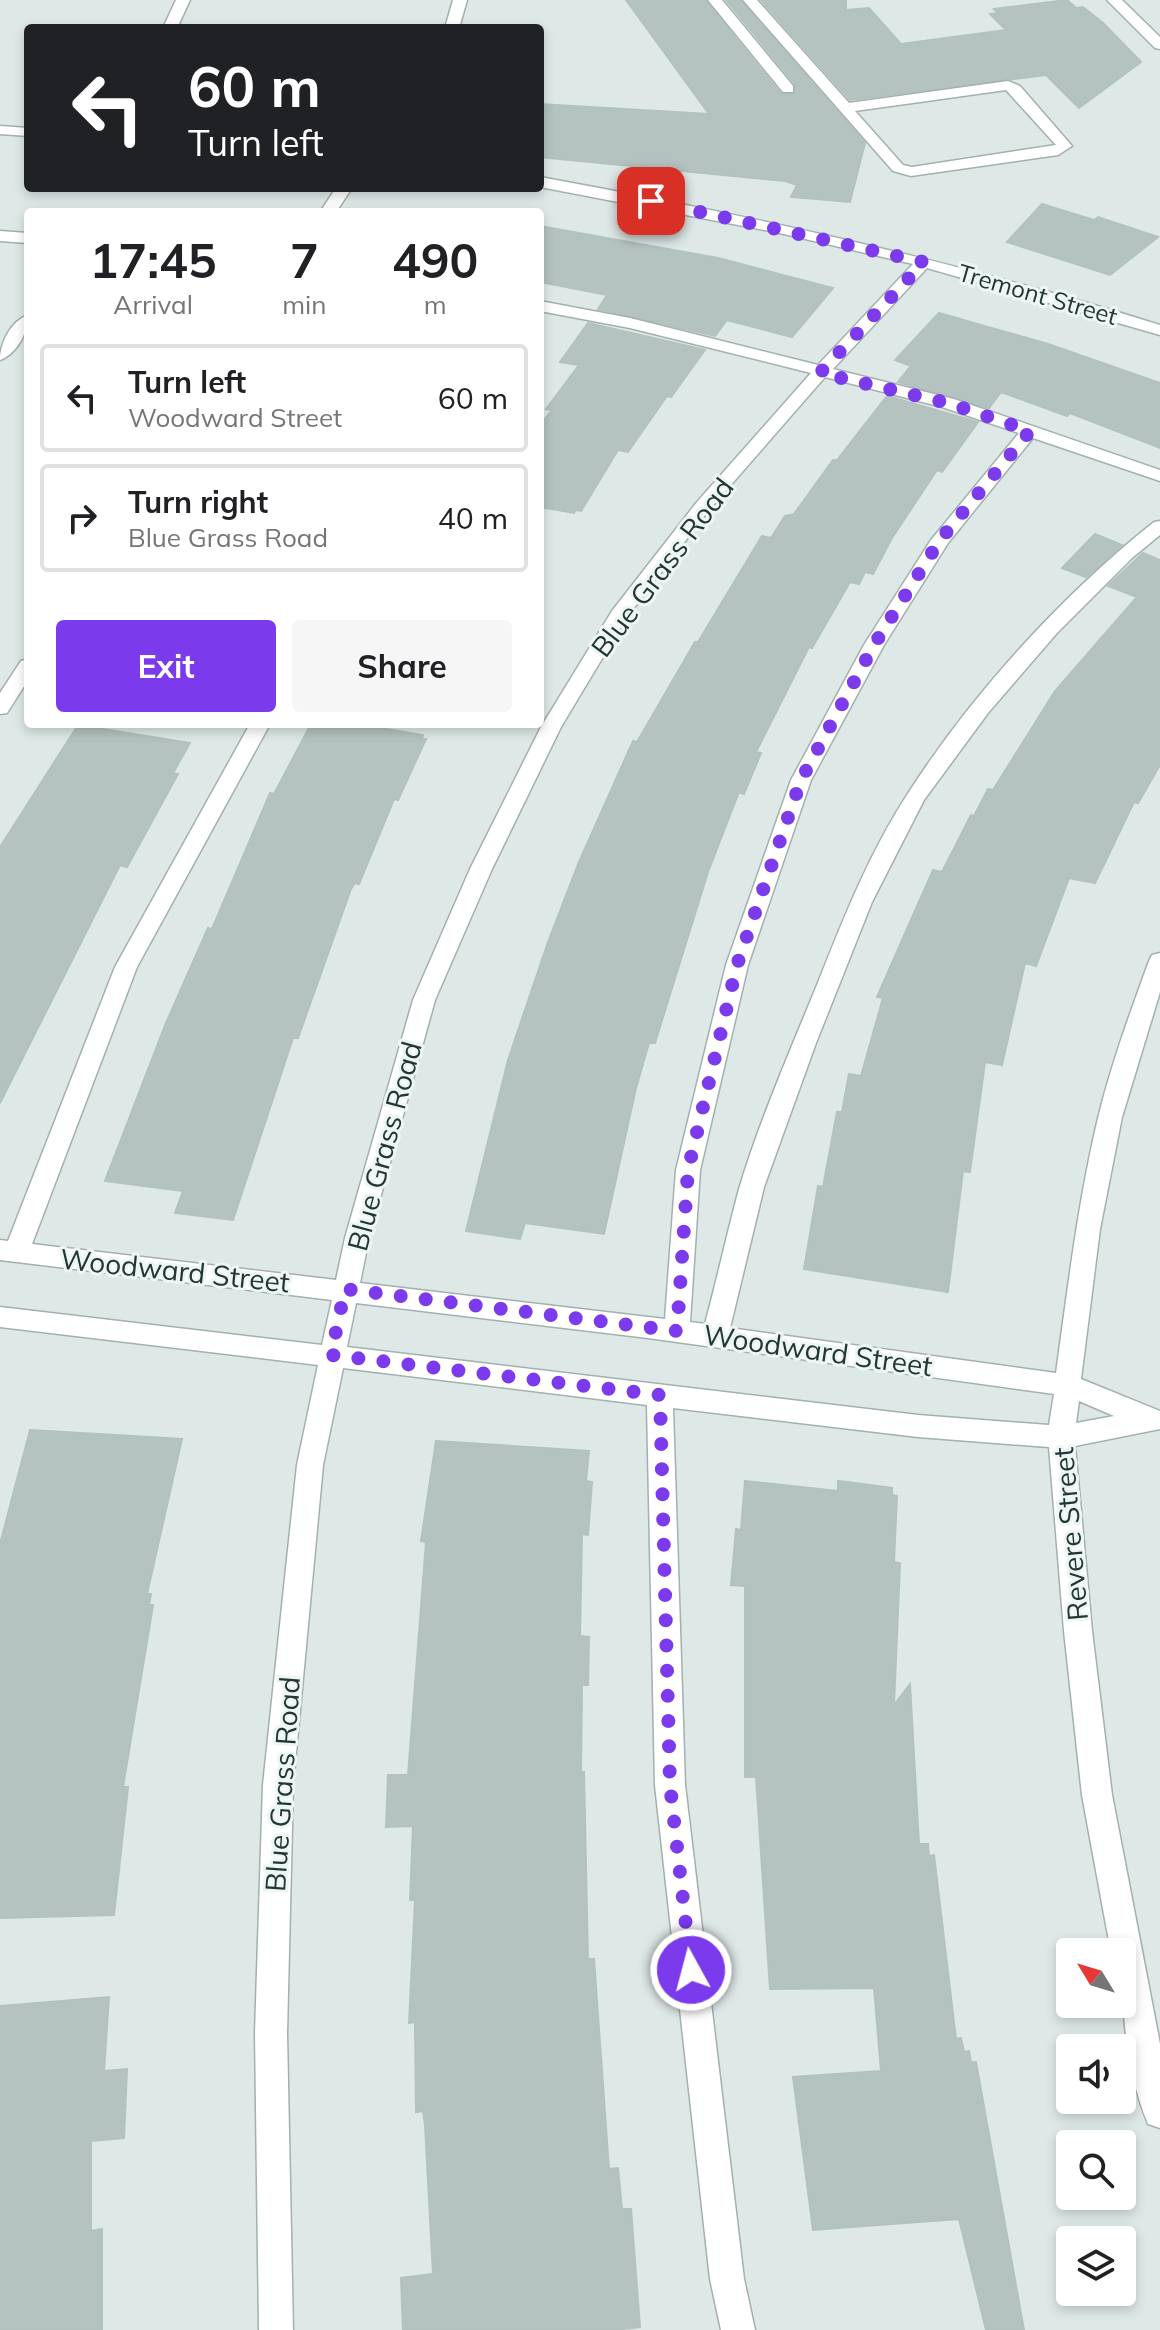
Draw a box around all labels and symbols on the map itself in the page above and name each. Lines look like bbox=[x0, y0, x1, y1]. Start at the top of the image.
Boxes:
pin bbox=[617, 167, 685, 235]
street label: Tremont Street bbox=[955, 257, 1121, 331]
street label: Blue Grass Road bbox=[583, 470, 741, 664]
street label: Blue Grass Road bbox=[339, 1037, 429, 1255]
street label: Woodward Street bbox=[58, 1241, 292, 1299]
street label: Woodward Street bbox=[701, 1317, 935, 1383]
street label: Revere Street bbox=[1045, 1446, 1095, 1622]
street label: Blue Grass Road bbox=[257, 1675, 307, 1893]
position arrow bbox=[649, 1928, 733, 2012]
north arrow bbox=[1056, 1938, 1136, 2018]

